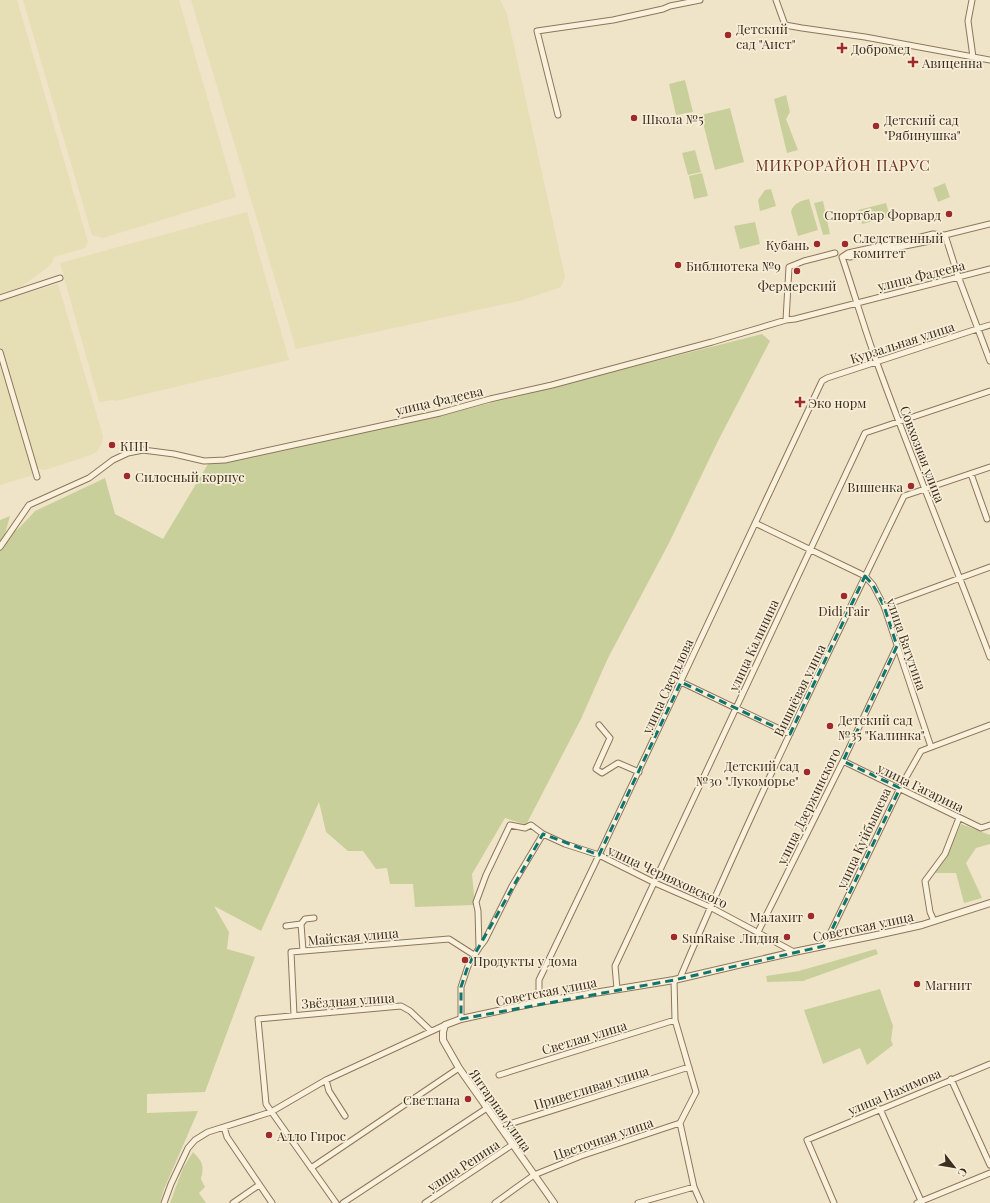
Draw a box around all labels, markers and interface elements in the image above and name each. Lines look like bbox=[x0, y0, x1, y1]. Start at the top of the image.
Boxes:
place label: Детский сад "Аист" bbox=[736, 20, 796, 52]
marker: Детский сад "Аист" bbox=[723, 30, 733, 40]
place label: Добромед bbox=[851, 40, 910, 57]
marker: Добромед bbox=[836, 42, 848, 54]
place label: Авиценна bbox=[921, 54, 983, 71]
marker: Авиценна bbox=[907, 56, 919, 68]
place label: Школа №5 bbox=[642, 110, 704, 127]
place label: Детский сад "Рябинушка" bbox=[884, 111, 961, 143]
marker: Школа №5 bbox=[629, 113, 639, 123]
marker: Детский сад "Рябинушка" bbox=[871, 121, 881, 131]
district label: МИКРОРАЙОН ПАРУС bbox=[755, 155, 931, 175]
place label: Спортбар Форвард bbox=[824, 206, 941, 223]
marker: Спортбар Форвард bbox=[944, 209, 954, 219]
place label: Следственный комитет bbox=[853, 229, 943, 261]
place label: Кубань bbox=[766, 236, 809, 253]
marker: Кубань bbox=[812, 239, 822, 249]
marker: Следственный комитет bbox=[840, 239, 850, 249]
street label: улица Фадеева bbox=[875, 256, 967, 294]
place label: Библиотека №9 bbox=[686, 257, 781, 274]
marker: Библиотека №9 bbox=[673, 260, 683, 270]
marker: Фермерский bbox=[792, 266, 802, 276]
place label: Фермерский bbox=[758, 277, 836, 294]
street label: Курзальная улица bbox=[848, 317, 957, 367]
street label: улица Фадеева bbox=[393, 382, 485, 419]
place label: Эко норм bbox=[808, 394, 866, 411]
marker: Эко норм bbox=[795, 397, 805, 407]
street label: Совхозная улица bbox=[897, 403, 949, 505]
place label: КПП bbox=[120, 437, 149, 454]
marker: КПП bbox=[107, 440, 117, 450]
place label: Силосный корпус bbox=[135, 468, 245, 485]
marker: Силосный корпус bbox=[122, 471, 132, 481]
place label: Вишенка bbox=[847, 478, 904, 495]
marker: Вишенка bbox=[906, 481, 916, 491]
marker: Didi Tair bbox=[839, 591, 849, 601]
street label: улица Ватутина bbox=[883, 595, 931, 693]
street label: улица Калинина bbox=[724, 596, 782, 695]
place label: Didi Tair bbox=[818, 602, 870, 619]
street label: улица Свердлова bbox=[637, 635, 697, 737]
street label: Вишнёвая улица bbox=[769, 641, 829, 739]
place label: Детский сад №35 "Калинка" bbox=[838, 711, 925, 743]
marker: Детский сад №35 "Калинка" bbox=[825, 721, 835, 731]
street label: улица Дзержинского bbox=[772, 745, 844, 868]
place label: Детский сад №30 "Лукоморье" bbox=[696, 757, 799, 789]
street label: улица Гагарина bbox=[874, 758, 967, 815]
marker: Детский сад №30 "Лукоморье" bbox=[802, 767, 812, 777]
street label: улица Куйбышева bbox=[832, 784, 894, 892]
street label: улица Черняховского bbox=[604, 840, 731, 911]
street label: Советская улица bbox=[811, 907, 915, 945]
place label: Малахит bbox=[749, 908, 803, 925]
marker: Малахит bbox=[806, 911, 816, 921]
street label: Майская улица bbox=[307, 924, 400, 948]
place label: SunRaise bbox=[682, 929, 736, 946]
place label: Лидия bbox=[739, 929, 779, 946]
marker: SunRaise bbox=[669, 932, 679, 942]
marker: Лидия bbox=[782, 932, 792, 942]
place label: Продукты у дома bbox=[473, 952, 578, 969]
marker: Продукты у дома bbox=[460, 955, 470, 965]
street label: Советская улица bbox=[494, 973, 598, 1009]
place label: Магнит bbox=[925, 976, 972, 993]
marker: Магнит bbox=[912, 979, 922, 989]
street label: Звёздная улица bbox=[301, 988, 396, 1012]
street label: Светлая улица bbox=[540, 1016, 629, 1058]
street label: Приветливая улица bbox=[531, 1061, 651, 1113]
street label: Янтарная улица bbox=[466, 1064, 536, 1155]
street label: улица Нахимова bbox=[844, 1064, 944, 1119]
place label: Светлана bbox=[403, 1091, 461, 1108]
marker: Светлана bbox=[463, 1094, 473, 1104]
street label: Цветочная улица bbox=[551, 1113, 656, 1163]
place label: Алло Гирос bbox=[276, 1127, 346, 1144]
marker: Алло Гирос bbox=[264, 1130, 274, 1140]
street label: улица Репина bbox=[423, 1135, 503, 1195]
north arrow bbox=[934, 1147, 974, 1187]
text: С bbox=[954, 1165, 971, 1180]

